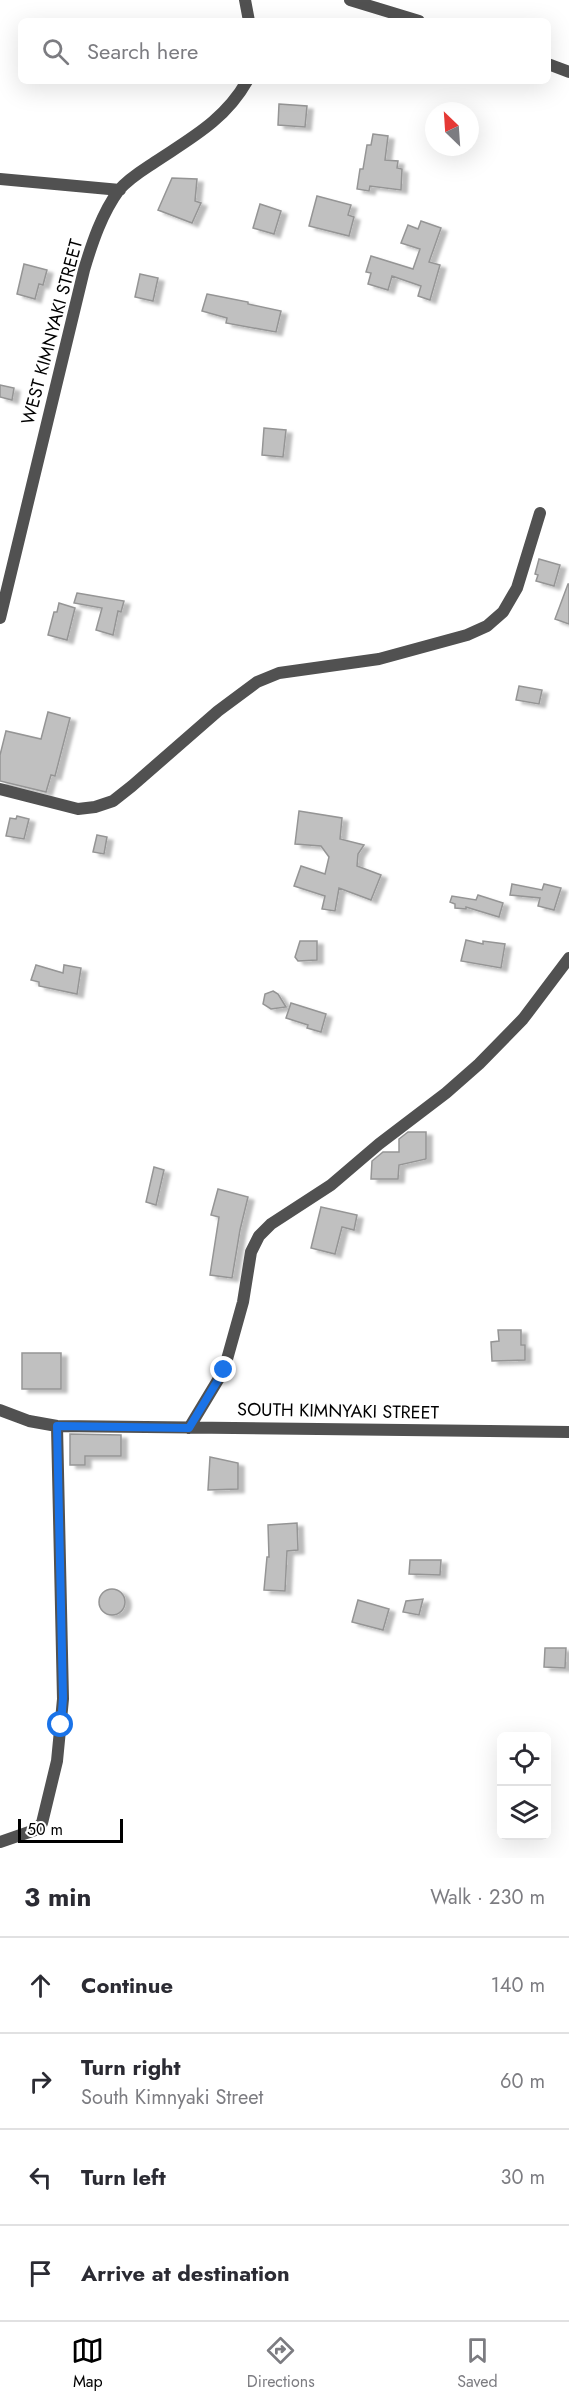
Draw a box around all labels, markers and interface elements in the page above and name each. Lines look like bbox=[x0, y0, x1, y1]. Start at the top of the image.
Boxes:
search box bbox=[18, 18, 551, 84]
icon: search bbox=[39, 35, 72, 68]
text: Search here bbox=[87, 35, 198, 67]
north arrow bbox=[425, 102, 479, 156]
street label: WEST KIMNYAKI STREET bbox=[15, 236, 89, 428]
route end bbox=[210, 1356, 236, 1382]
street label: SOUTH KIMNYAKI STREET bbox=[237, 1396, 440, 1426]
route start bbox=[47, 1711, 73, 1737]
map controls bbox=[497, 1732, 551, 1840]
button: locate bbox=[497, 1732, 551, 1786]
button: layers bbox=[497, 1786, 551, 1840]
scale bar bbox=[18, 1816, 123, 1844]
text: 50 m bbox=[27, 1818, 63, 1841]
text: 3 min bbox=[24, 1878, 91, 1916]
text: Walk · 230 m bbox=[430, 1883, 545, 1912]
icon: ahead bbox=[24, 1969, 57, 2002]
text: Continue bbox=[81, 1969, 173, 2001]
text: 140 m bbox=[491, 1971, 545, 2000]
text: Turn right bbox=[81, 2051, 181, 2083]
icon: right bbox=[24, 2065, 57, 2098]
text: 60 m bbox=[500, 2067, 545, 2096]
text: South Kimnyaki Street bbox=[81, 2083, 263, 2112]
icon: left bbox=[24, 2161, 57, 2194]
text: Turn left bbox=[81, 2161, 166, 2193]
text: 30 m bbox=[500, 2163, 545, 2192]
icon: arrive bbox=[24, 2257, 57, 2290]
text: Arrive at destination bbox=[81, 2257, 290, 2289]
tab: Map bbox=[71, 2334, 104, 2393]
tab: Directions bbox=[247, 2334, 315, 2393]
tab: Saved bbox=[457, 2334, 498, 2393]

